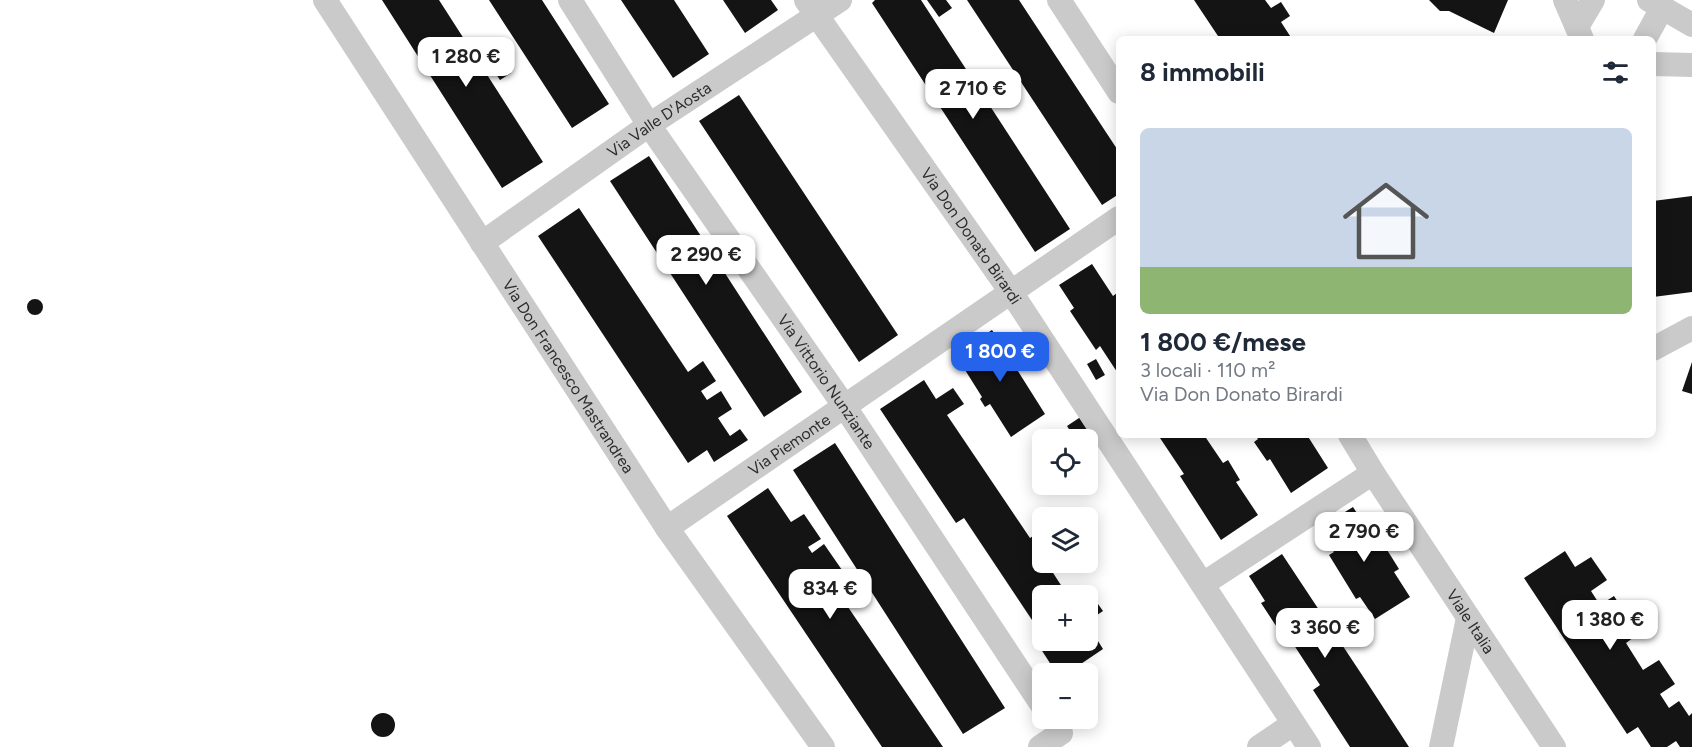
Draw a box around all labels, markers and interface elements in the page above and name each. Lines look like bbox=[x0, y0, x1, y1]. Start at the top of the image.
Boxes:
pin: 1 280 € bbox=[411, 37, 521, 88]
text: 1 280 € bbox=[432, 44, 500, 68]
text: 8 immobili bbox=[1140, 56, 1265, 88]
icon: filters bbox=[1599, 56, 1632, 89]
pin: 2 710 € bbox=[918, 69, 1028, 120]
text: 2 710 € bbox=[939, 76, 1007, 100]
street label: Via Valle D'Aosta bbox=[604, 78, 715, 161]
street label: Via Don Donato Birardi bbox=[917, 164, 1025, 308]
icon: home bbox=[1332, 167, 1440, 275]
pin: 2 290 € bbox=[651, 235, 761, 286]
text: 2 290 € bbox=[670, 242, 742, 266]
street label: Via Don Francesco Mastrandrea bbox=[498, 276, 638, 477]
street label: Via Vittorio Nunziante bbox=[773, 311, 879, 453]
text: 1 800 €/mese bbox=[1140, 326, 1306, 358]
pin: 1 800 € bbox=[945, 332, 1055, 383]
text: 1 800 € bbox=[965, 339, 1035, 363]
text: 3 locali · 110 m² bbox=[1140, 358, 1275, 382]
text: Via Don Donato Birardi bbox=[1140, 382, 1343, 406]
street label: Via Piemonte bbox=[745, 410, 834, 479]
map controls bbox=[1032, 429, 1098, 729]
button: locate bbox=[1032, 429, 1098, 495]
button: layers bbox=[1032, 507, 1098, 573]
pin: 2 790 € bbox=[1309, 512, 1419, 563]
text: 2 790 € bbox=[1329, 519, 1399, 543]
pin: 834 € bbox=[788, 569, 872, 620]
text: 834 € bbox=[803, 576, 857, 600]
button: + bbox=[1032, 585, 1098, 651]
street label: Viale Italia bbox=[1442, 586, 1499, 657]
pin: 1 380 € bbox=[1555, 600, 1665, 651]
text: 1 380 € bbox=[1576, 607, 1644, 631]
pin: 3 360 € bbox=[1270, 608, 1380, 659]
text: 3 360 € bbox=[1290, 615, 1360, 639]
button: − bbox=[1032, 663, 1098, 729]

